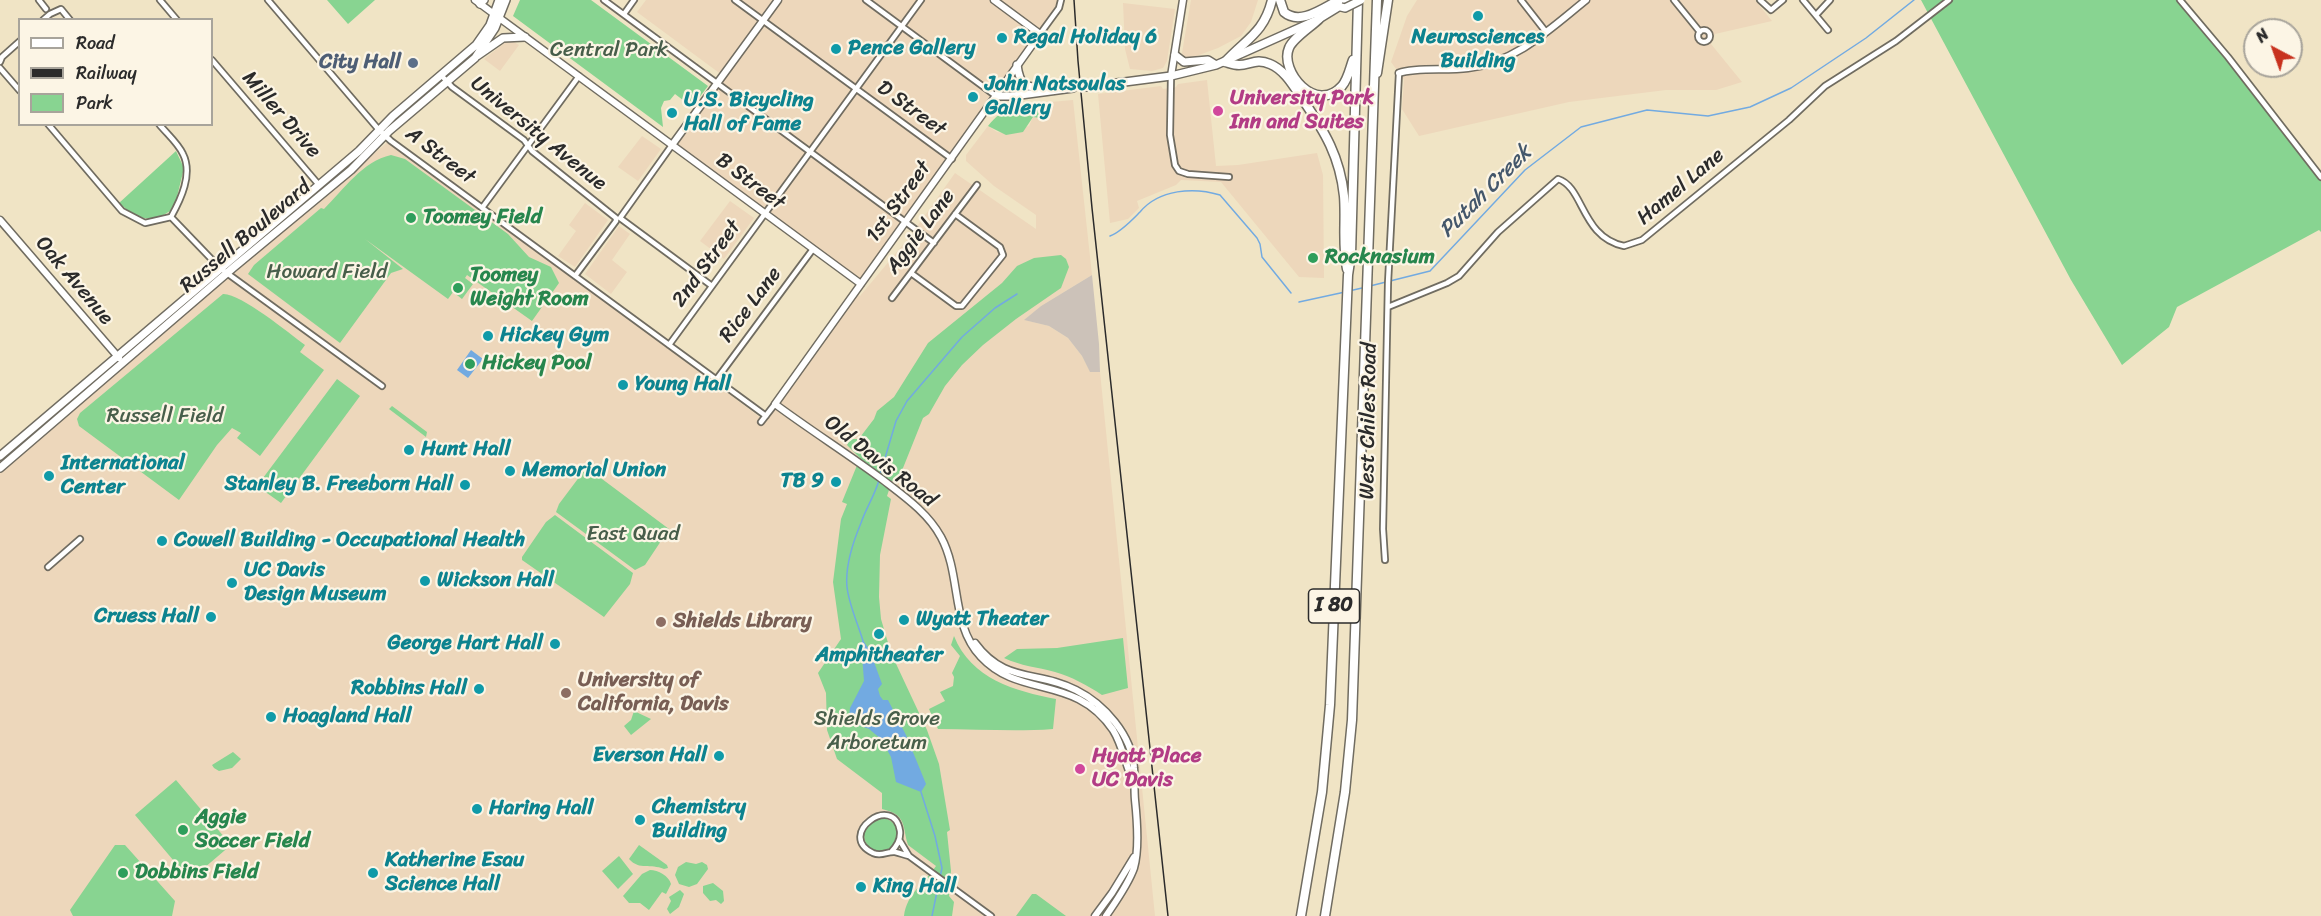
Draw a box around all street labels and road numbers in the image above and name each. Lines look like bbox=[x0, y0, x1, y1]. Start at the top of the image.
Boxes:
street label: Miller Drive bbox=[236, 66, 326, 164]
street label: University Avenue bbox=[465, 71, 611, 197]
street label: D Street bbox=[872, 76, 950, 142]
street label: A Street bbox=[400, 122, 480, 190]
street label: Hamel Lane bbox=[1632, 143, 1730, 231]
street label: B Street bbox=[711, 148, 789, 216]
street label: 1st Street bbox=[861, 156, 937, 248]
street label: Russell Boulevard bbox=[176, 175, 316, 299]
street label: Aggie Lane bbox=[881, 185, 961, 279]
street label: 2nd Street bbox=[667, 216, 747, 312]
street label: Oak Avenue bbox=[30, 232, 118, 330]
street label: Rice Lane bbox=[715, 262, 787, 348]
street label: West Chiles Road bbox=[1355, 342, 1383, 500]
street label: Old Davis Road bbox=[819, 411, 941, 513]
road number: I 80 bbox=[1308, 589, 1360, 623]

